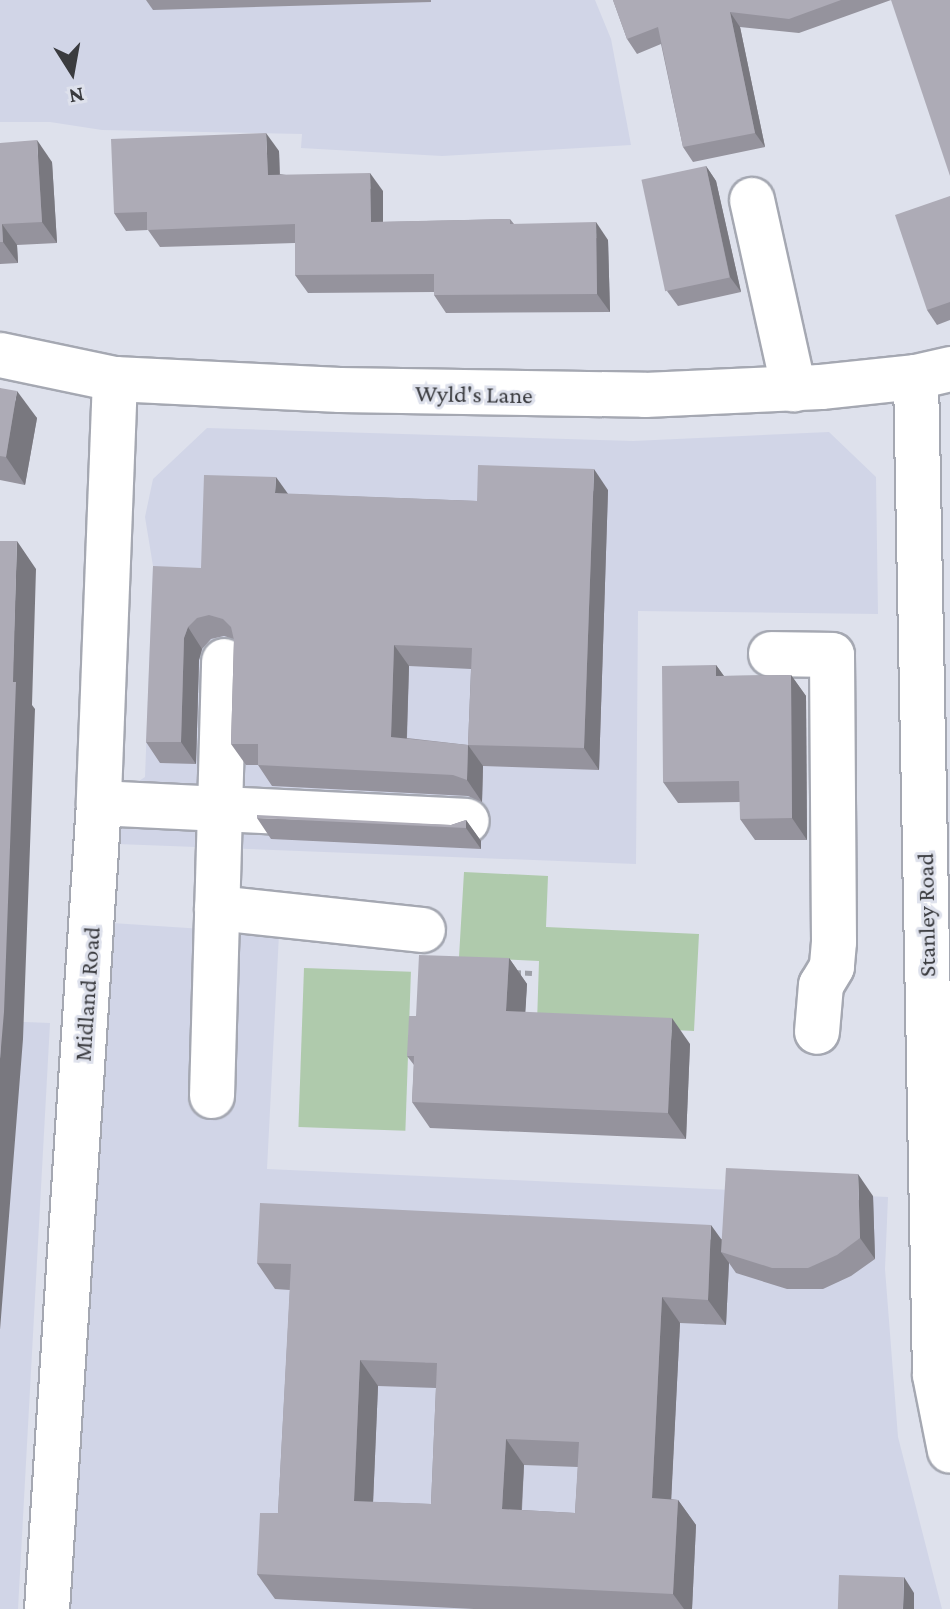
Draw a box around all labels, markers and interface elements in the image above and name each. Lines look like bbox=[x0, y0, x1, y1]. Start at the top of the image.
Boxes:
north arrow bbox=[32, 32, 112, 112]
text: N bbox=[67, 82, 86, 110]
street label: Wyld's Lane bbox=[415, 379, 533, 409]
street label: Stanley Road bbox=[911, 853, 941, 977]
street label: Midland Road bbox=[68, 926, 106, 1062]

